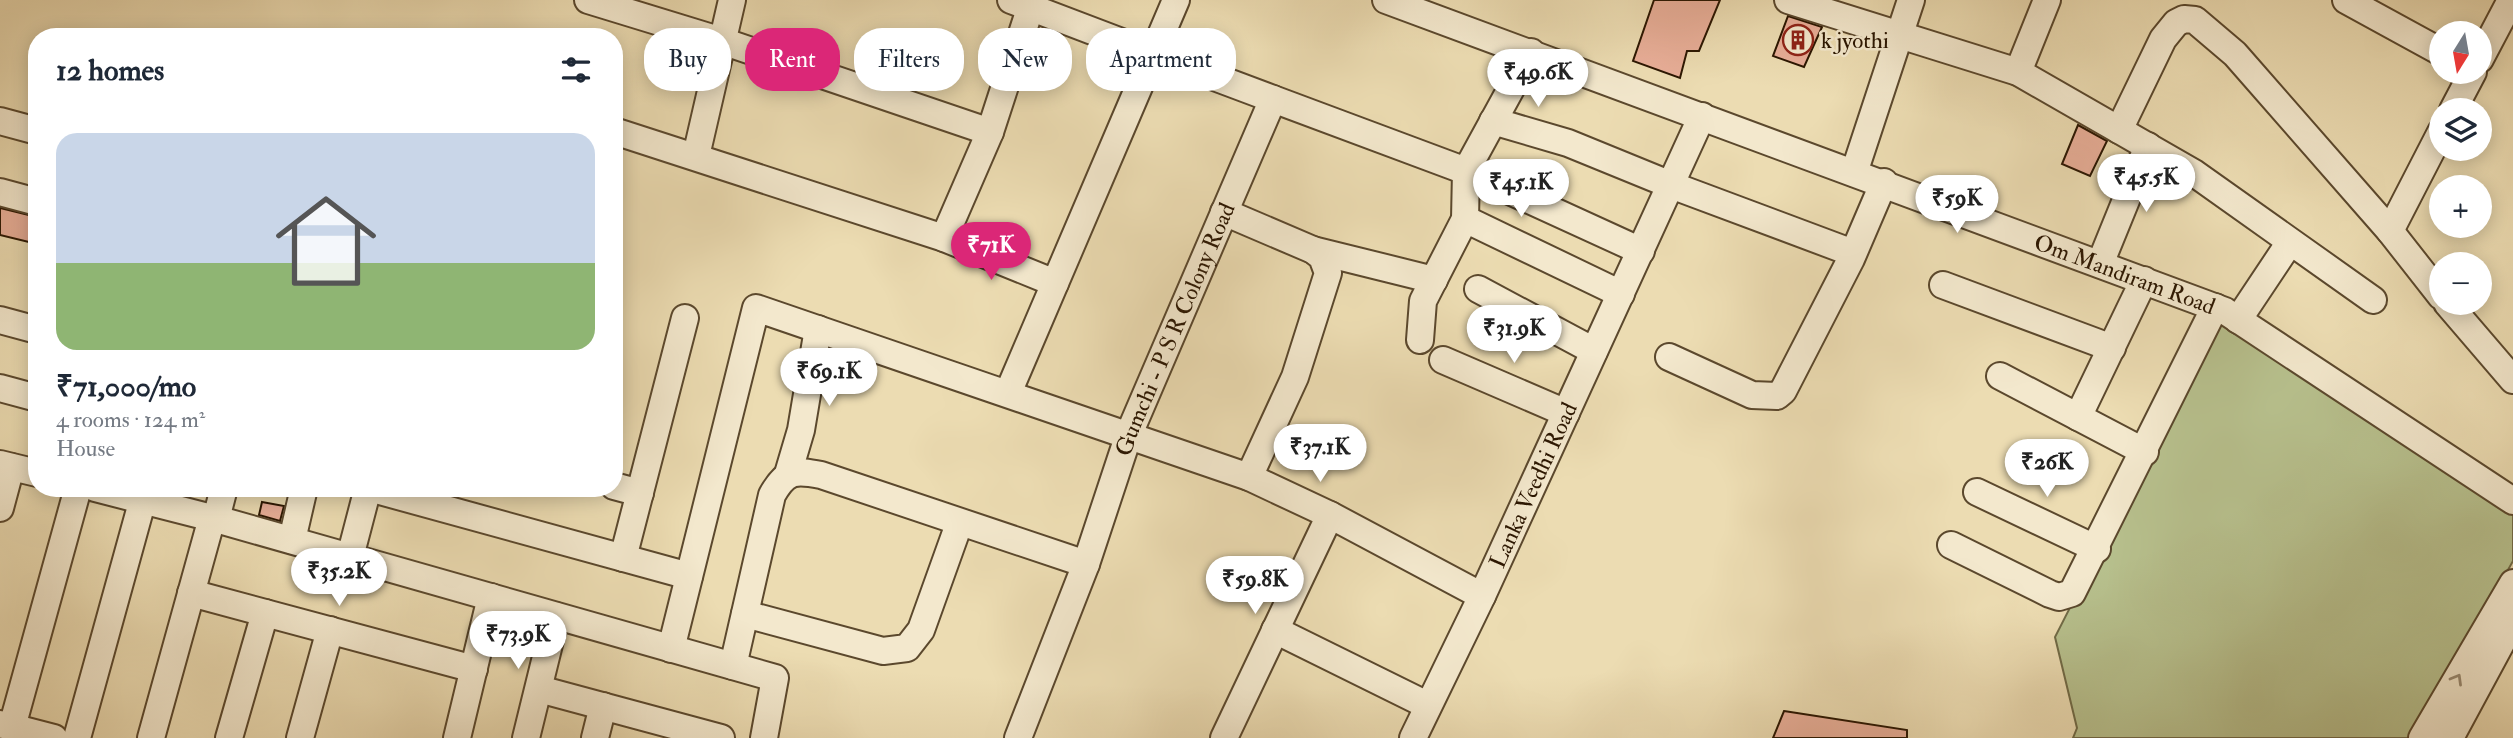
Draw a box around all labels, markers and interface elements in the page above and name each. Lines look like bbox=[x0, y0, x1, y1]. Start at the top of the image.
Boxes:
north arrow bbox=[2429, 21, 2492, 84]
map controls bbox=[2429, 21, 2492, 315]
building icon: k jyothi bbox=[1781, 23, 1815, 57]
place label: k jyothi bbox=[1821, 26, 1889, 55]
chip: Buy bbox=[644, 28, 731, 91]
chip: Rent bbox=[745, 28, 840, 91]
chip: Filters bbox=[854, 28, 964, 91]
chip: New bbox=[978, 28, 1072, 91]
chip: Apartment bbox=[1086, 28, 1236, 91]
pin: ₹49.6K bbox=[1481, 50, 1595, 109]
icon: filters bbox=[557, 51, 595, 89]
text: 12 homes bbox=[56, 52, 164, 89]
text: ₹49.6K bbox=[1503, 57, 1573, 86]
button: layers bbox=[2429, 98, 2492, 161]
pin: ₹45.5K bbox=[2089, 154, 2203, 214]
pin: ₹45.1K bbox=[1464, 160, 1578, 219]
text: ₹45.5K bbox=[2113, 162, 2179, 191]
text: ₹45.1K bbox=[1489, 167, 1553, 196]
button: + bbox=[2429, 175, 2492, 238]
pin: ₹59K bbox=[1916, 176, 1998, 235]
icon: home bbox=[263, 178, 389, 304]
text: ₹59K bbox=[1931, 183, 1983, 212]
street label: Gumchi - P S R Colony Road bbox=[1109, 198, 1242, 460]
pin: ₹71K bbox=[950, 222, 1032, 282]
street label: Om Mandiram Road bbox=[2030, 228, 2219, 321]
text: ₹71K bbox=[967, 230, 1015, 259]
button: − bbox=[2429, 252, 2492, 315]
pin: ₹31.9K bbox=[1457, 306, 1571, 365]
text: ₹31.9K bbox=[1483, 313, 1545, 342]
pin: ₹69.1K bbox=[772, 348, 886, 408]
text: ₹69.1K bbox=[796, 356, 862, 385]
text: ₹71,000/mo bbox=[56, 368, 196, 405]
street label: Lanka Veedhi Road bbox=[1483, 398, 1584, 573]
text: 4 rooms · 124 m² bbox=[56, 405, 205, 434]
pin: ₹37.1K bbox=[1263, 424, 1377, 484]
text: ₹37.1K bbox=[1290, 432, 1350, 461]
text: House bbox=[56, 434, 115, 463]
pin: ₹26K bbox=[2006, 440, 2088, 499]
text: ₹26K bbox=[2021, 447, 2073, 476]
pin: ₹35.2K bbox=[282, 548, 396, 608]
text: ₹35.2K bbox=[307, 556, 371, 585]
pin: ₹59.8K bbox=[1198, 556, 1312, 616]
text: ₹59.8K bbox=[1222, 564, 1288, 593]
pin: ₹73.9K bbox=[461, 612, 575, 671]
text: ₹73.9K bbox=[486, 619, 550, 648]
one-way arrow bbox=[2449, 674, 2462, 687]

